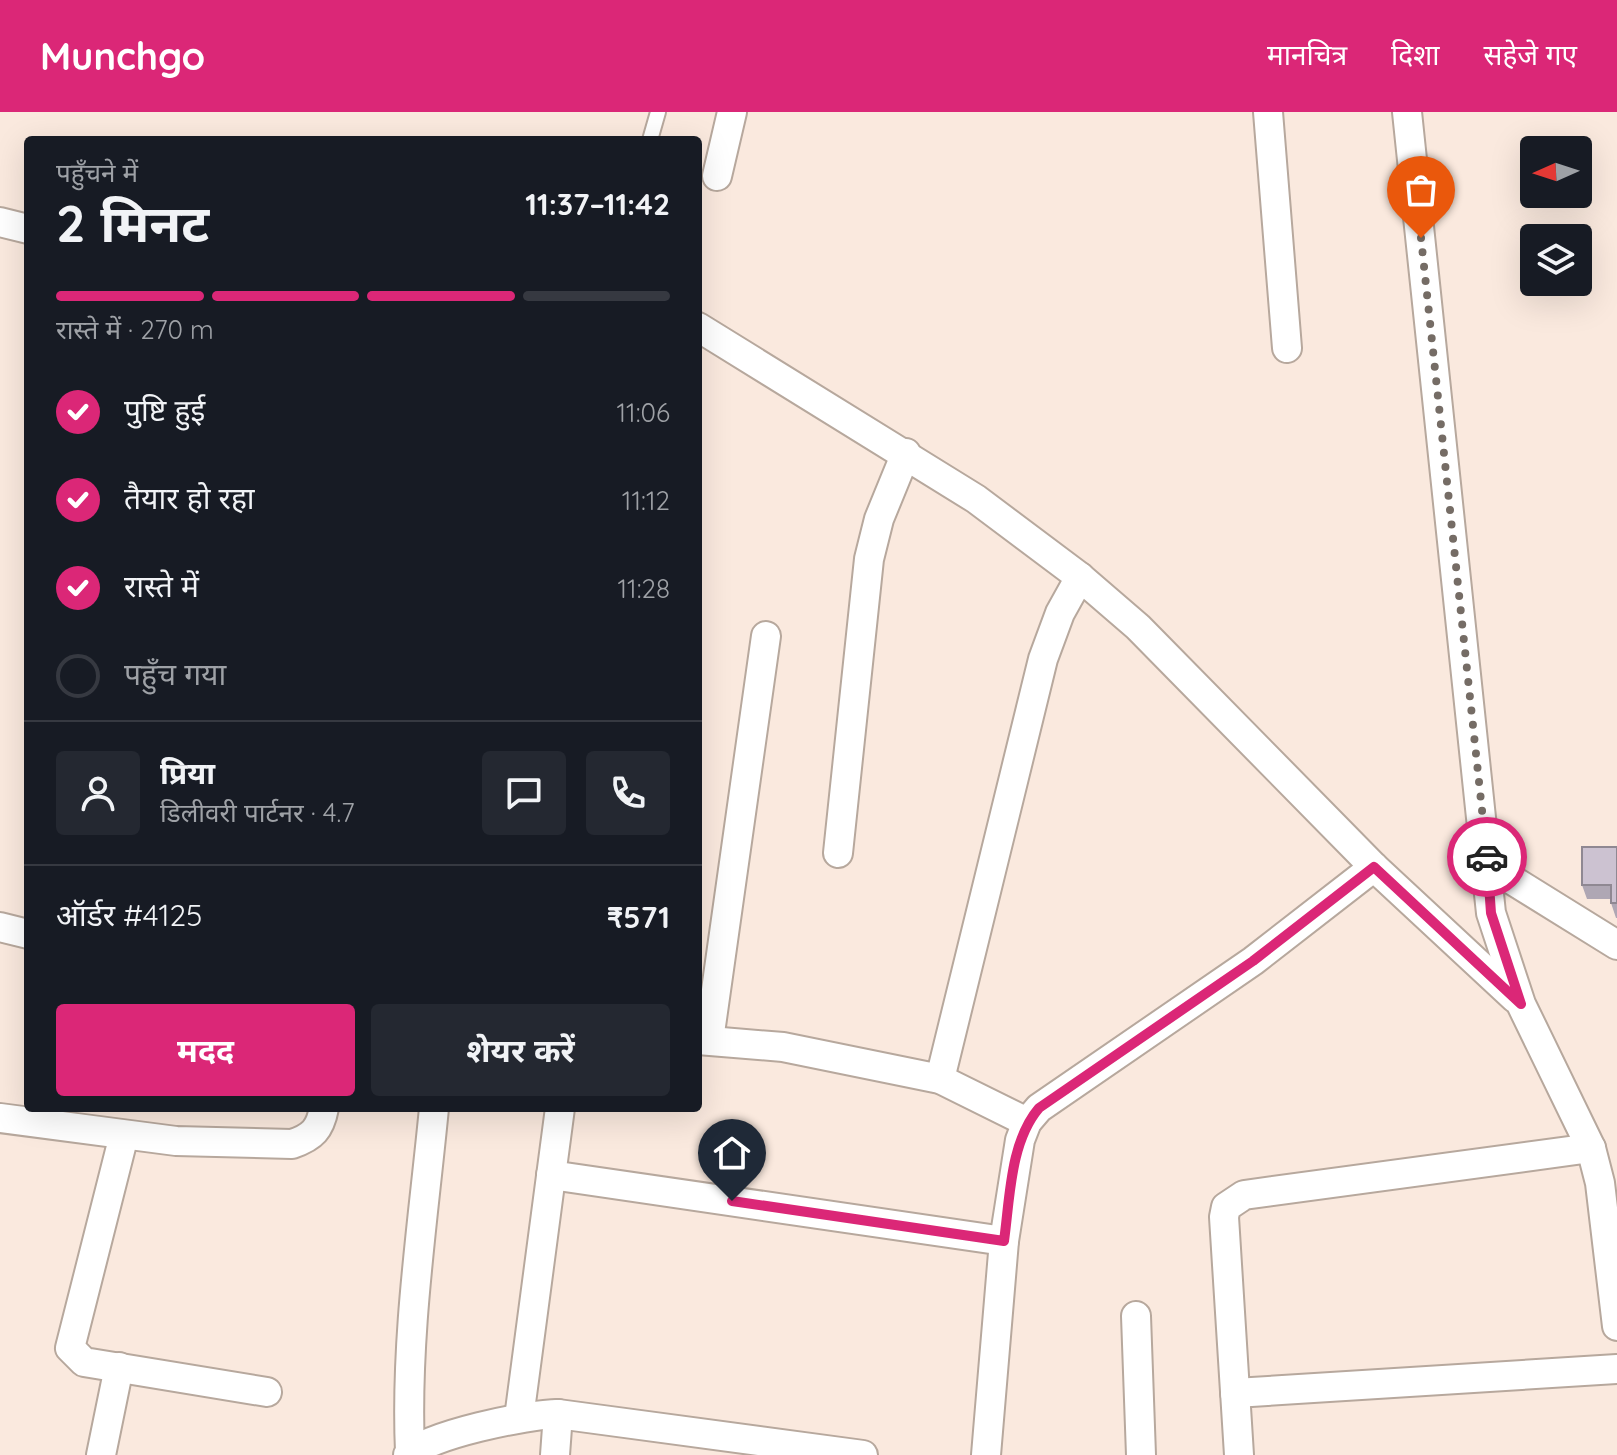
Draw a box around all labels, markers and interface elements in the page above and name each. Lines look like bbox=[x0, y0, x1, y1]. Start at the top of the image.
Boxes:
text: Munchgo bbox=[40, 32, 205, 80]
text: मानचित्र bbox=[1267, 37, 1347, 72]
text: दिशा bbox=[1391, 37, 1440, 72]
text: सहेजे गए bbox=[1484, 37, 1577, 72]
north arrow bbox=[1520, 136, 1592, 208]
map controls bbox=[1520, 136, 1592, 296]
text: पहुँचने में bbox=[56, 156, 138, 189]
pin bbox=[1387, 156, 1455, 238]
icon: bag bbox=[1399, 168, 1443, 212]
text: 11:37–11:42 bbox=[525, 185, 670, 223]
text: 2 मिनट bbox=[56, 190, 209, 255]
button: layers bbox=[1520, 224, 1592, 296]
text: रास्ते में · 270 m bbox=[56, 313, 214, 346]
icon: check bbox=[56, 390, 100, 434]
text: पुष्टि हुई bbox=[124, 391, 205, 429]
text: 11:06 bbox=[616, 396, 670, 429]
icon: check bbox=[56, 478, 100, 522]
text: तैयार हो रहा bbox=[124, 479, 255, 517]
text: 11:12 bbox=[622, 484, 670, 517]
icon: check bbox=[56, 566, 100, 610]
text: रास्ते में bbox=[124, 567, 199, 605]
text: 11:28 bbox=[617, 572, 670, 605]
text: पहुँच गया bbox=[124, 655, 226, 693]
button: person bbox=[56, 751, 140, 835]
button: chat bbox=[482, 751, 566, 835]
button: phone bbox=[586, 751, 670, 835]
text: प्रिया bbox=[160, 754, 215, 792]
text: डिलीवरी पार्टनर · 4.7 bbox=[160, 796, 355, 829]
courier bbox=[1447, 817, 1527, 897]
icon: car bbox=[1465, 835, 1509, 879]
text: ऑर्डर #4125 bbox=[56, 896, 202, 934]
text: ₹571 bbox=[607, 898, 670, 936]
button: मदद bbox=[56, 1004, 355, 1096]
button: शेयर करें bbox=[371, 1004, 670, 1096]
pin bbox=[698, 1119, 766, 1201]
icon: home bbox=[710, 1131, 754, 1175]

